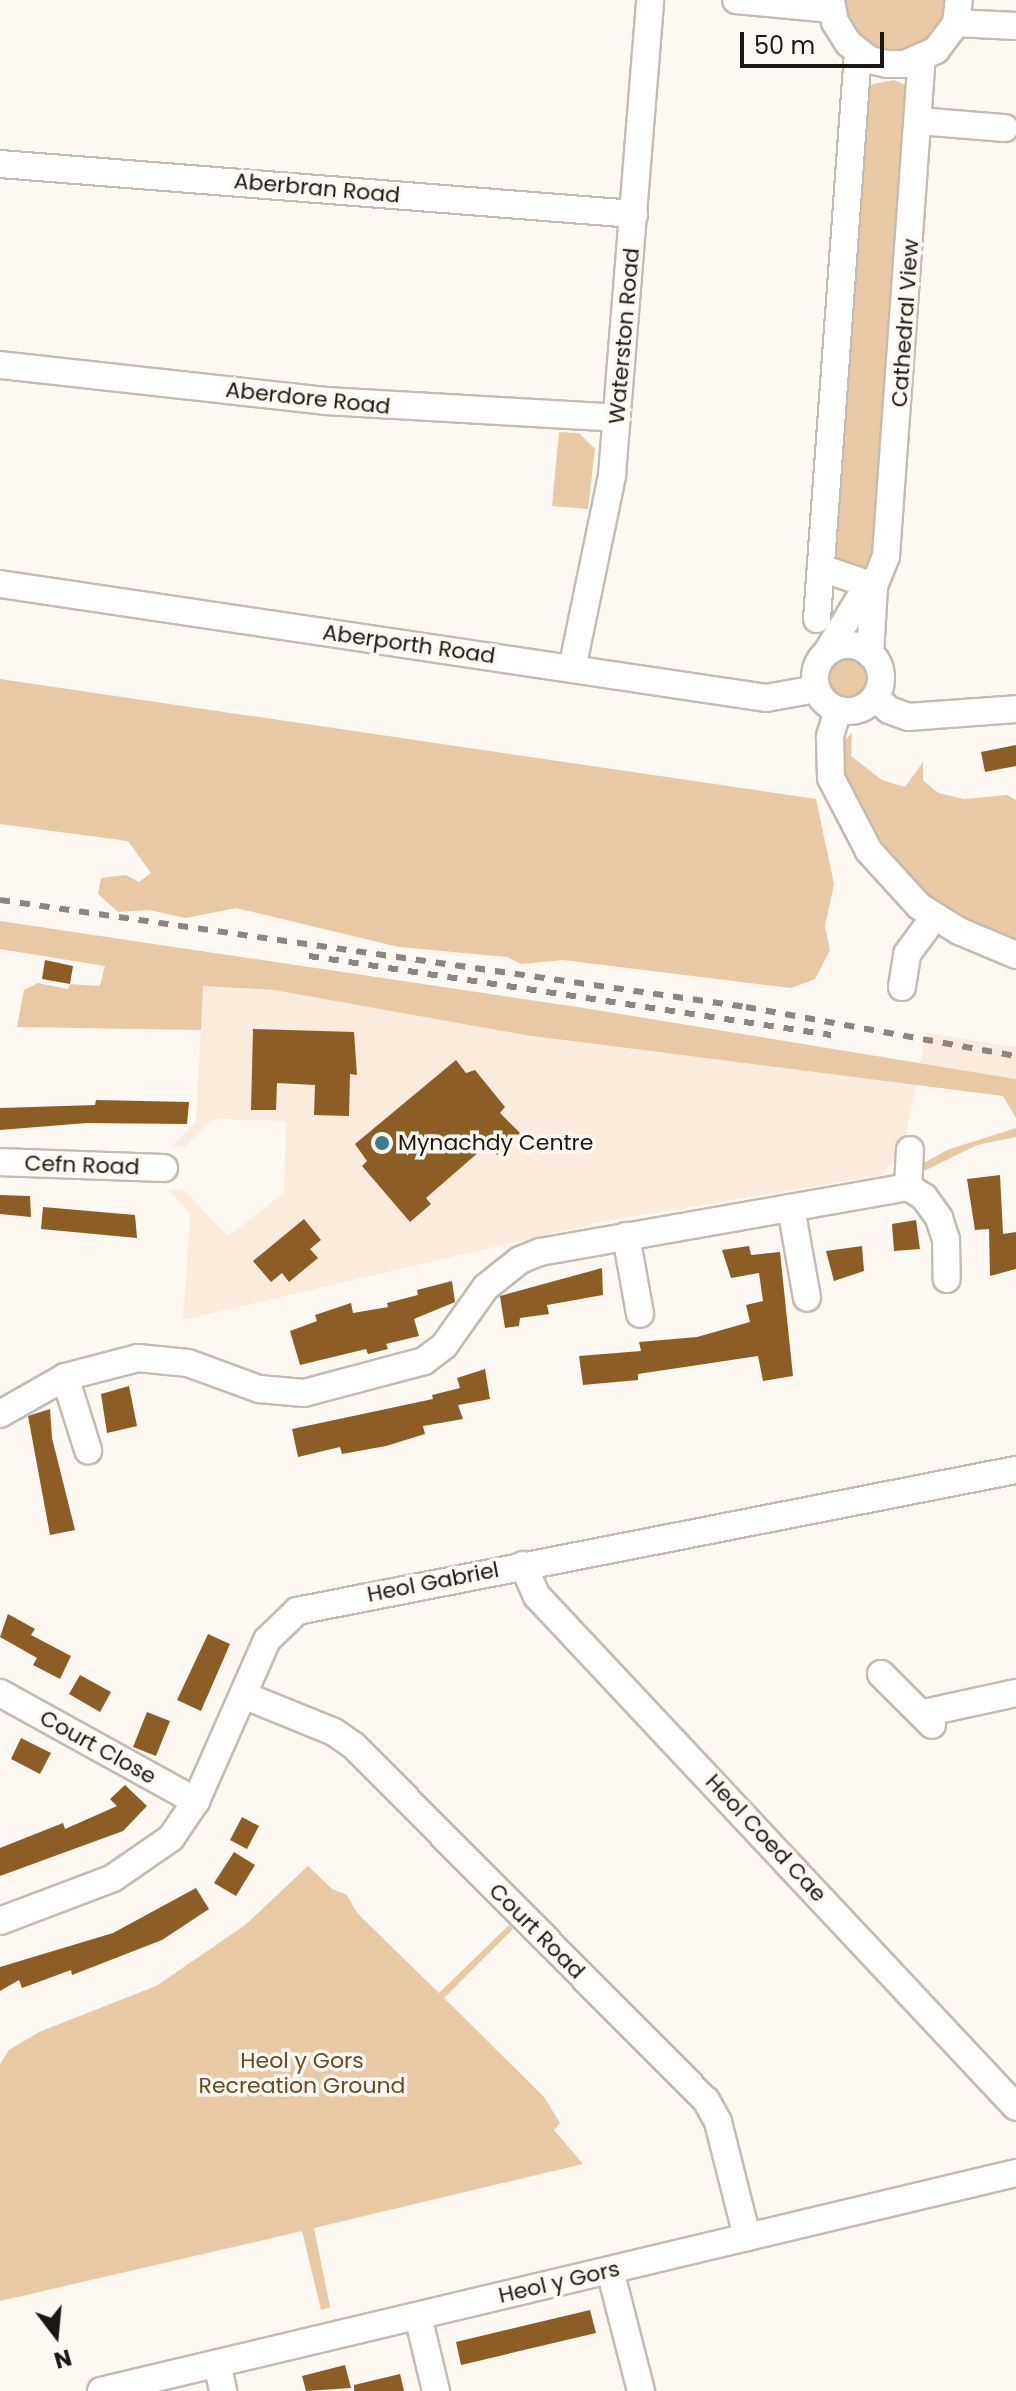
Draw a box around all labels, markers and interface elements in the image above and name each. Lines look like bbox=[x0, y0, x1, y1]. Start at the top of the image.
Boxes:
scale bar bbox=[744, 16, 888, 66]
text: 50 m bbox=[754, 29, 815, 62]
street label: Aberbran Road bbox=[233, 168, 401, 208]
street label: Cathedral View bbox=[886, 238, 924, 408]
street label: Waterston Road bbox=[603, 247, 645, 425]
street label: Aberdore Road bbox=[224, 376, 392, 420]
street label: Aberporth Road bbox=[321, 619, 497, 669]
place label: Mynachdy Centre bbox=[398, 1130, 593, 1156]
marker: Mynachdy Centre bbox=[373, 1134, 391, 1152]
street label: Cefn Road bbox=[24, 1150, 140, 1180]
street label: Heol Gabriel bbox=[365, 1556, 501, 1608]
street label: Court Close bbox=[35, 1704, 161, 1790]
street label: Heol Coed Cae bbox=[700, 1769, 832, 1907]
street label: Court Road bbox=[484, 1878, 590, 1984]
park label: Heol y Gors Recreation Ground bbox=[199, 2047, 405, 2098]
street label: Heol y Gors bbox=[496, 2255, 622, 2309]
north arrow bbox=[16, 2295, 96, 2375]
text: N bbox=[51, 2341, 75, 2376]

